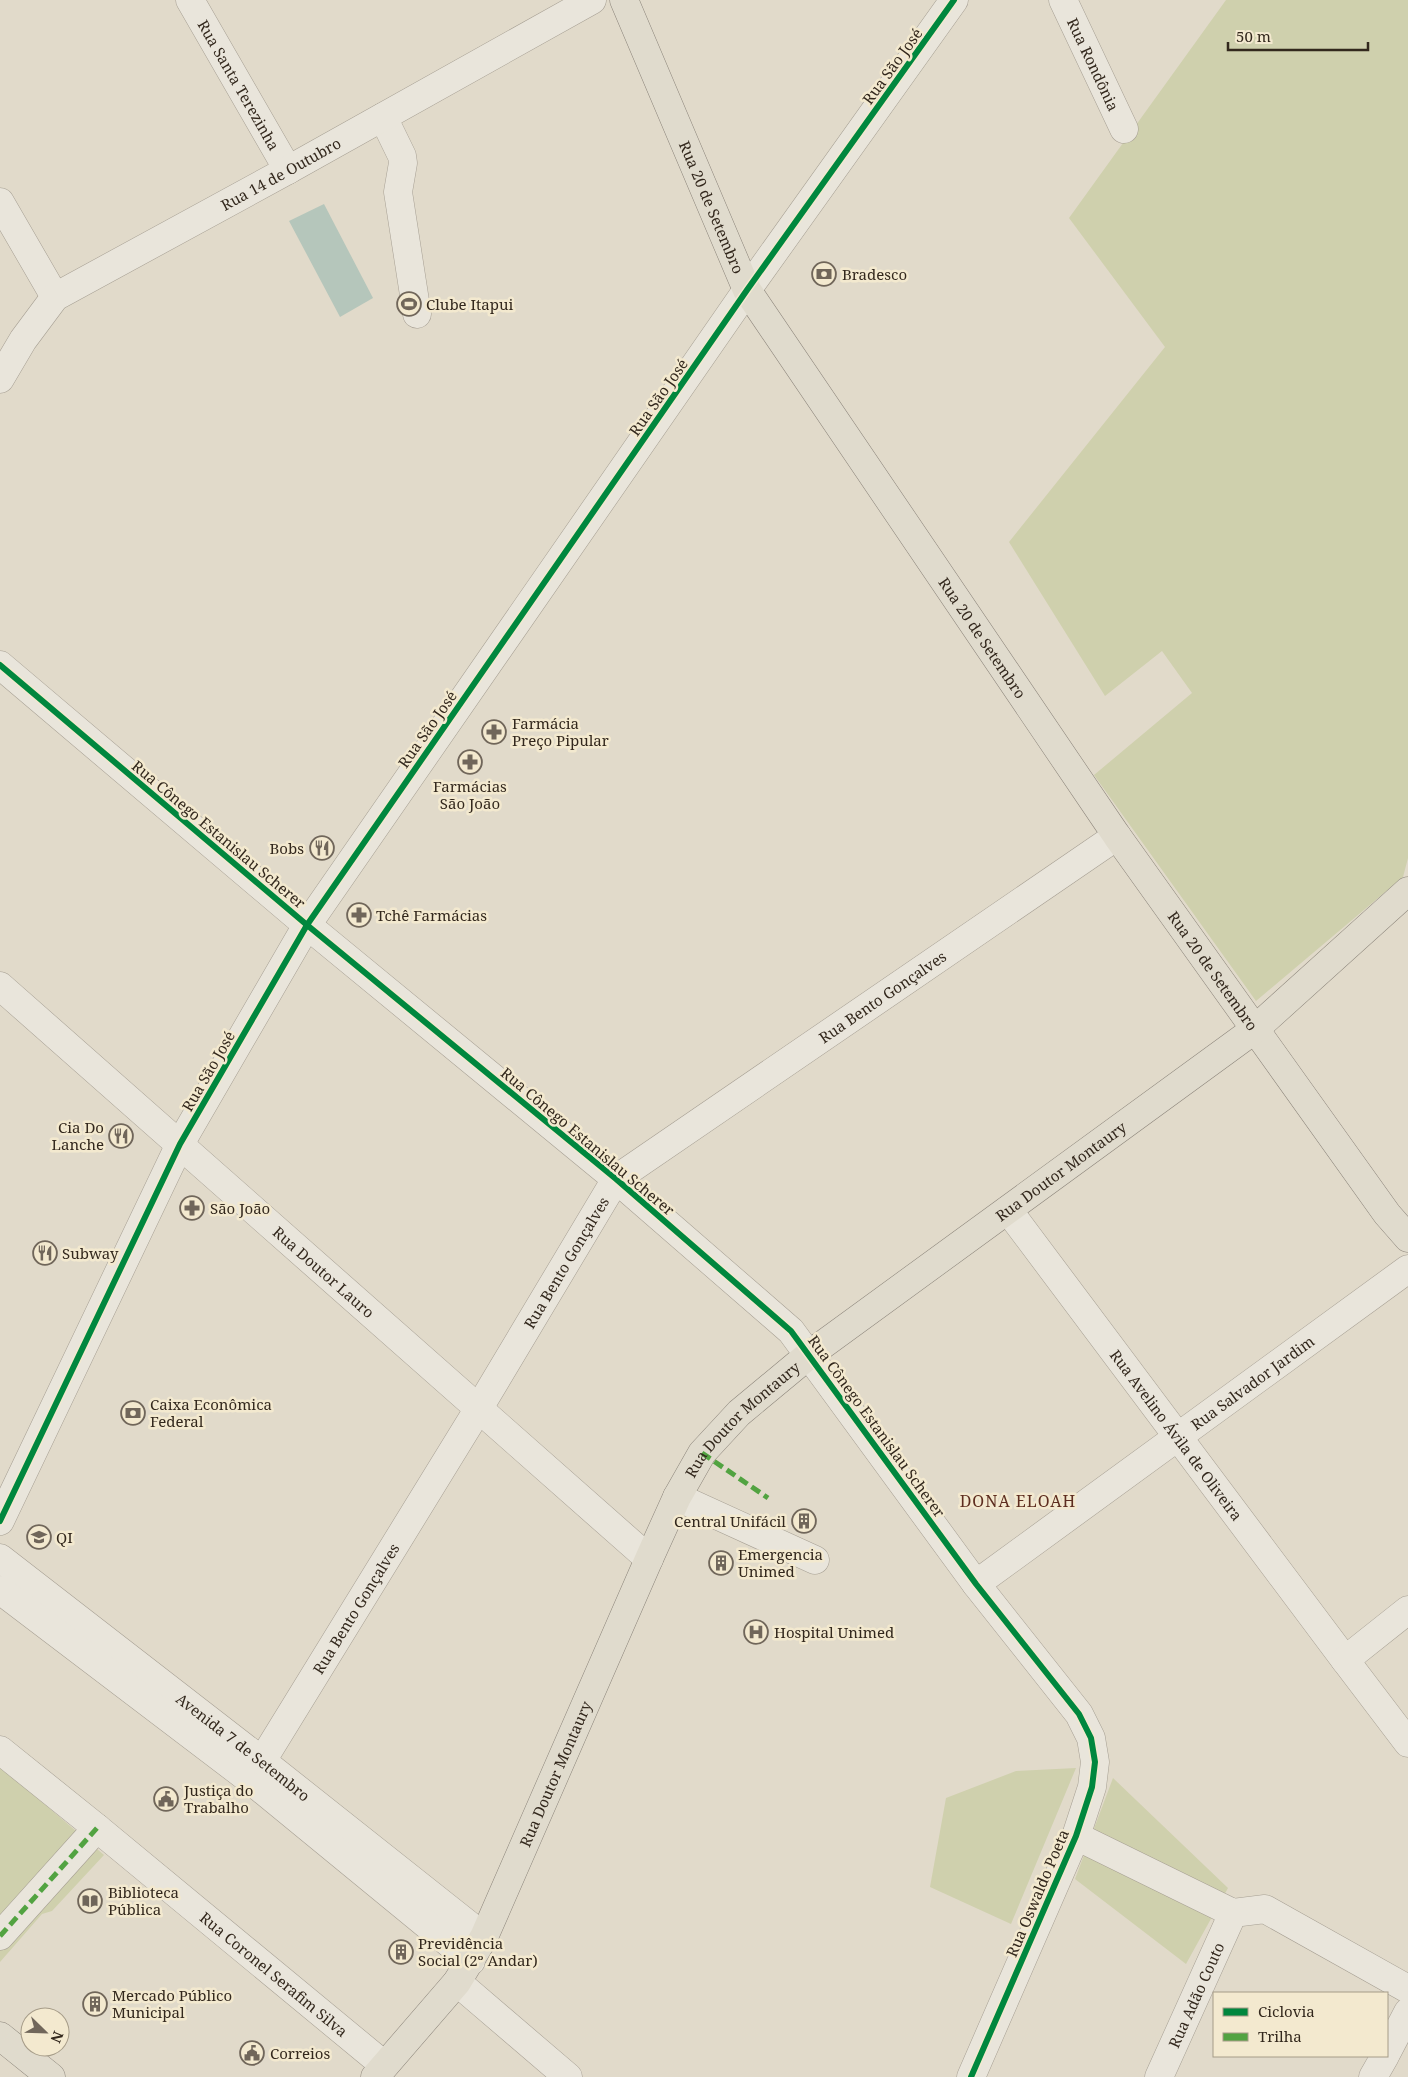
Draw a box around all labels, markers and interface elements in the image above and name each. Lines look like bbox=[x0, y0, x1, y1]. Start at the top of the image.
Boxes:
street label: Rua Rondônia bbox=[1063, 14, 1124, 114]
street label: Rua Santa Terezinha bbox=[193, 16, 284, 154]
scale bar bbox=[1228, 20, 1368, 52]
street label: Rua São José bbox=[858, 24, 926, 108]
text: 50 m bbox=[1236, 26, 1271, 46]
street label: Rua 14 de Outubro bbox=[217, 133, 344, 215]
street label: Rua 20 de Setembro bbox=[675, 138, 749, 277]
bank icon: Bradesco bbox=[811, 261, 837, 287]
place label: Bradesco bbox=[842, 264, 907, 284]
sports icon: Clube Itapui bbox=[396, 291, 422, 317]
place label: Clube Itapui bbox=[426, 294, 513, 314]
street label: Rua São José bbox=[624, 355, 692, 439]
street label: Rua 20 de Setembro bbox=[934, 573, 1031, 702]
street label: Rua São José bbox=[393, 687, 461, 771]
place label: Farmácia Preço Pipular bbox=[512, 713, 609, 750]
pharmacy icon: Farmácia Preço Pipular bbox=[481, 719, 507, 745]
pharmacy icon: Farmácias São João bbox=[457, 749, 483, 775]
street label: Rua Cônego Estanislau Scherer bbox=[128, 755, 310, 913]
place label: Farmácias São João bbox=[433, 776, 507, 813]
restaurant icon: Bobs bbox=[309, 835, 335, 861]
place label: Bobs bbox=[270, 838, 304, 858]
pharmacy icon: Tchê Farmácias bbox=[346, 902, 372, 928]
place label: Tchê Farmácias bbox=[376, 905, 487, 925]
street label: Rua 20 de Setembro bbox=[1164, 907, 1263, 1034]
street label: Rua Bento Gonçalves bbox=[815, 946, 950, 1047]
street label: Rua São José bbox=[177, 1027, 239, 1115]
street label: Rua Cônego Estanislau Scherer bbox=[497, 1062, 679, 1220]
place label: Cia Do Lanche bbox=[52, 1117, 104, 1154]
street label: Rua Doutor Montaury bbox=[991, 1117, 1130, 1226]
restaurant icon: Cia Do Lanche bbox=[108, 1123, 134, 1149]
street label: Rua Bento Gonçalves bbox=[519, 1193, 613, 1332]
pharmacy icon: São João bbox=[179, 1195, 205, 1221]
place label: São João bbox=[210, 1198, 270, 1218]
street label: Rua Doutor Lauro bbox=[269, 1222, 379, 1322]
restaurant icon: Subway bbox=[32, 1240, 58, 1266]
place label: Subway bbox=[62, 1243, 119, 1263]
street label: Rua Cônego Estanislau Scherer bbox=[804, 1331, 950, 1521]
street label: Rua Salvador Jardim bbox=[1187, 1331, 1318, 1434]
street label: Rua Avelino Ávila de Oliveira bbox=[1106, 1345, 1247, 1524]
street label: Rua Doutor Montaury bbox=[680, 1356, 804, 1481]
place label: Caixa Econômica Federal bbox=[150, 1394, 272, 1431]
bank icon: Caixa Econômica Federal bbox=[120, 1400, 146, 1426]
district label: DONA ELOAH bbox=[960, 1490, 1076, 1512]
building icon: Central Unifácil bbox=[791, 1508, 817, 1534]
place label: Central Unifácil bbox=[674, 1511, 786, 1531]
school or university icon: QI bbox=[26, 1524, 52, 1550]
place label: QI bbox=[56, 1527, 73, 1547]
street label: Rua Bento Gonçalves bbox=[308, 1539, 404, 1678]
place label: Emergencia Unimed bbox=[738, 1544, 823, 1581]
building icon: Emergencia Unimed bbox=[708, 1550, 734, 1576]
hospital icon: Hospital Unimed bbox=[743, 1619, 769, 1645]
place label: Hospital Unimed bbox=[774, 1622, 894, 1642]
street label: Avenida 7 de Setembro bbox=[172, 1688, 314, 1805]
street label: Rua Doutor Montaury bbox=[515, 1697, 596, 1850]
place label: Justiça do Trabalho bbox=[183, 1780, 253, 1817]
public building icon: Justiça do Trabalho bbox=[153, 1786, 179, 1812]
street label: Rua Oswaldo Poeta bbox=[1001, 1826, 1073, 1960]
place label: Biblioteca Pública bbox=[108, 1882, 179, 1919]
library icon: Biblioteca Pública bbox=[77, 1888, 103, 1914]
street label: Rua Coronel Serafim Silva bbox=[196, 1907, 352, 2041]
place label: Previdência Social (2º Andar) bbox=[418, 1933, 538, 1970]
building icon: Previdência Social (2º Andar) bbox=[388, 1939, 414, 1965]
street label: Rua Adão Couto bbox=[1164, 1939, 1228, 2051]
place label: Mercado Público Municipal bbox=[112, 1985, 232, 2022]
building icon: Mercado Público Municipal bbox=[82, 1991, 108, 2017]
legend bbox=[1213, 1992, 1388, 2057]
text: Ciclovia bbox=[1258, 2001, 1315, 2021]
north arrow bbox=[20, 2007, 70, 2057]
text: Trilha bbox=[1258, 2026, 1302, 2046]
text: N bbox=[47, 2028, 68, 2046]
public building icon: Correios bbox=[239, 2040, 265, 2066]
place label: Correios bbox=[270, 2043, 330, 2063]

